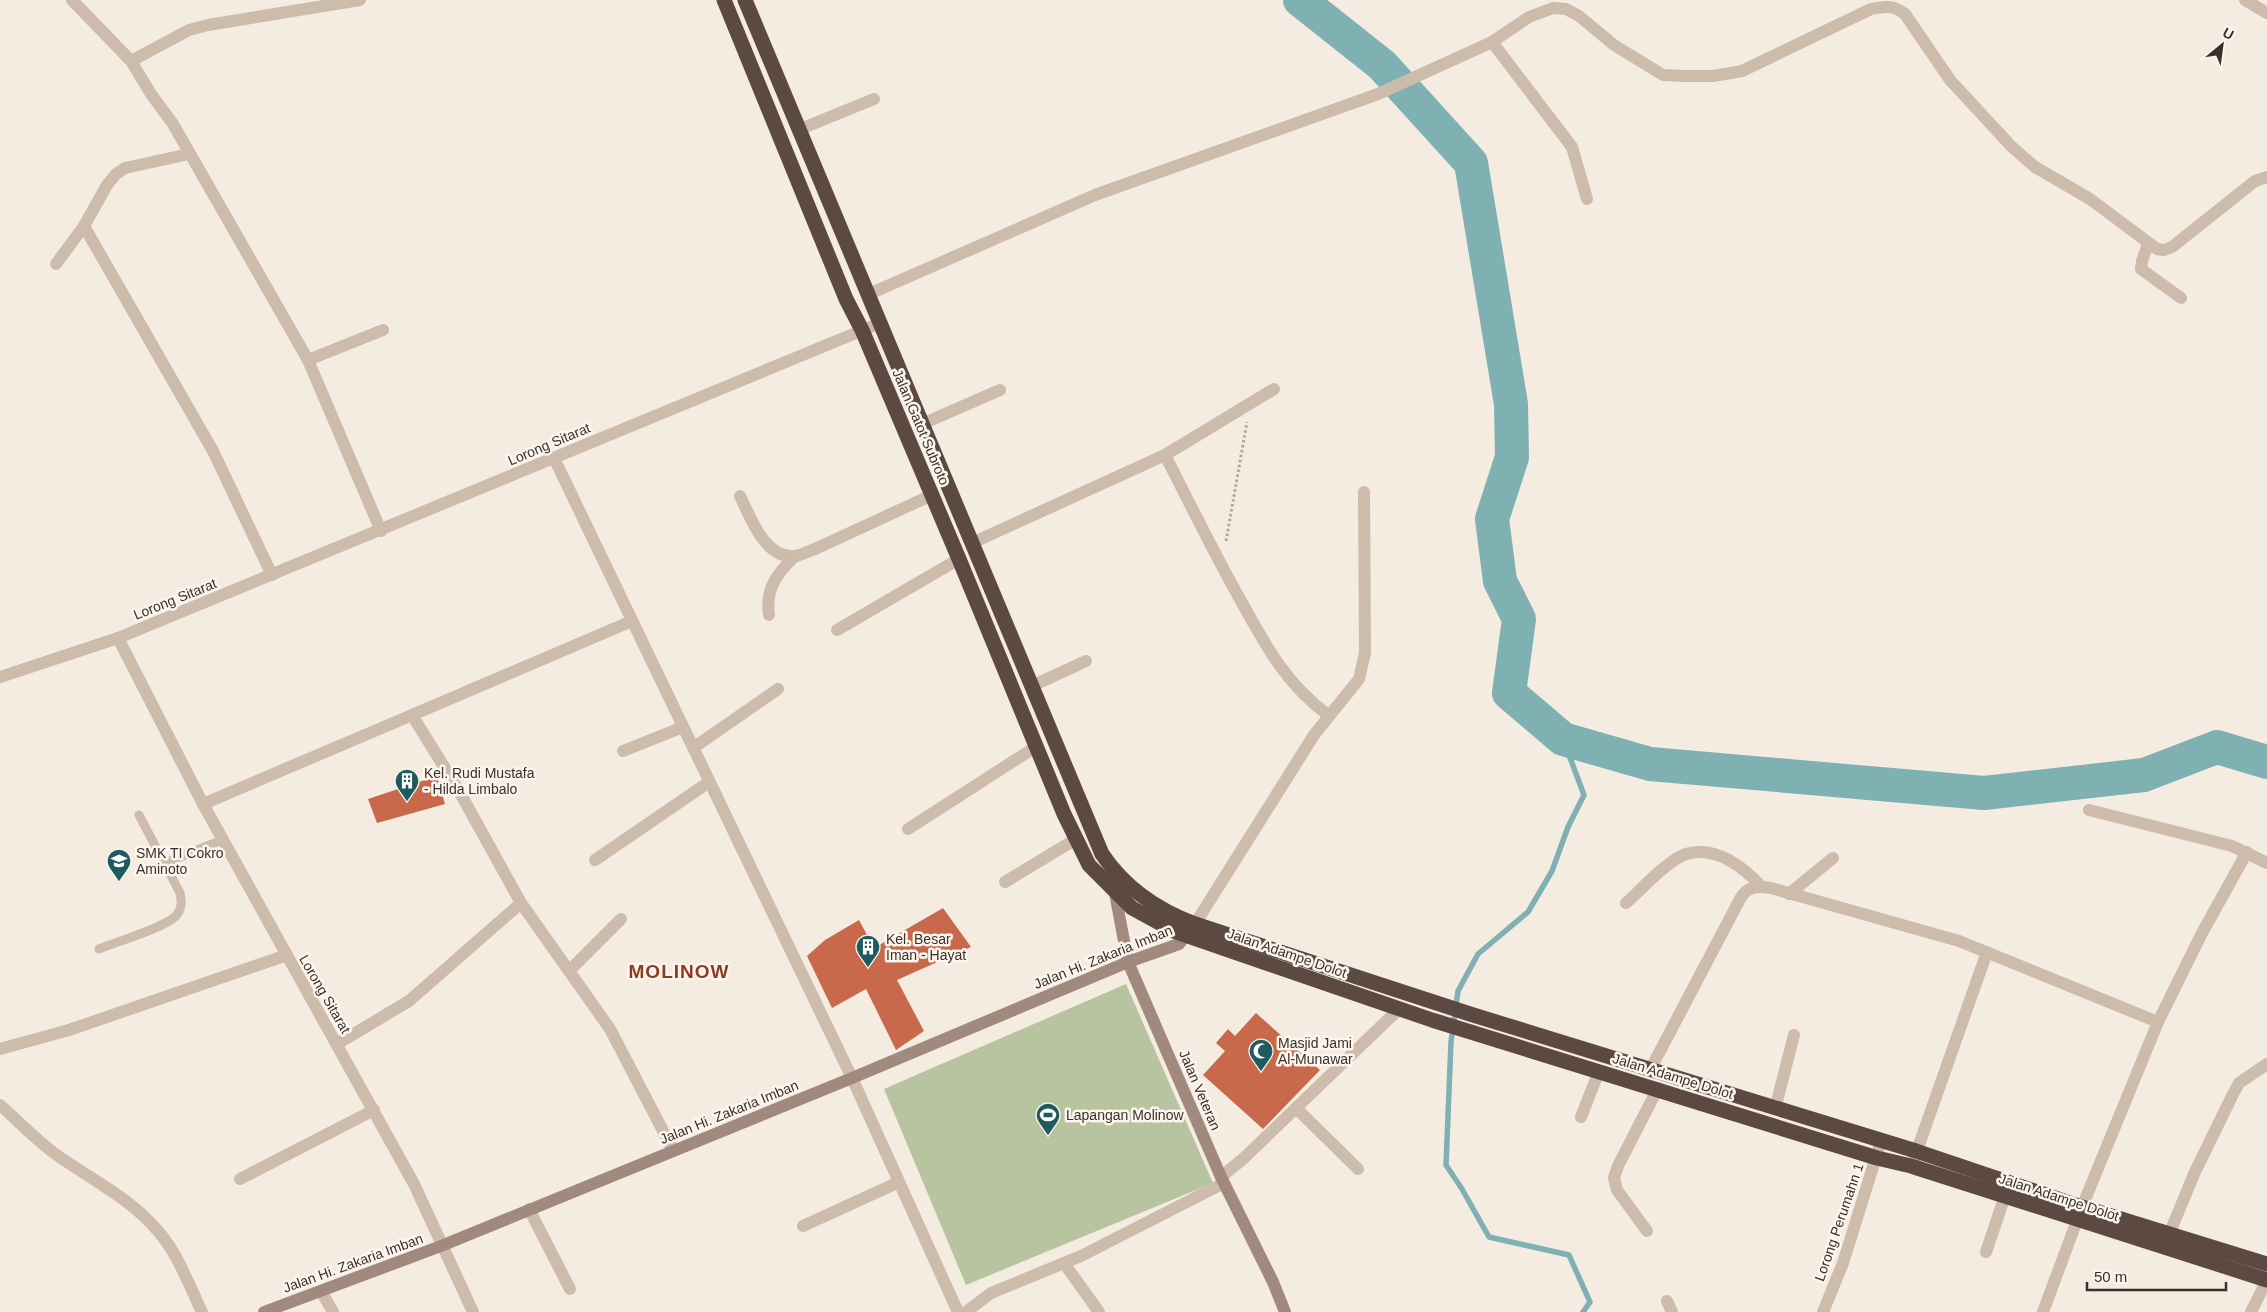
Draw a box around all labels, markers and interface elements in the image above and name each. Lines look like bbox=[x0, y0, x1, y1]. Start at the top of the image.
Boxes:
north arrow bbox=[2197, 20, 2247, 70]
text: U bbox=[2220, 24, 2237, 43]
street label: Jalan Gatot Subroto bbox=[889, 367, 953, 488]
street label: Lorong Sitarat bbox=[505, 419, 593, 469]
street label: Lorong Sitarat bbox=[131, 575, 219, 623]
place label: Kel. Rudi Mustafa - Hilda Limbalo bbox=[424, 765, 535, 797]
building icon: Kel. Rudi Mustafa - Hilda Limbalo bbox=[394, 768, 420, 802]
place label: SMK TI Cokro Aminoto bbox=[136, 845, 224, 877]
school or university icon: SMK TI Cokro Aminoto bbox=[106, 848, 132, 882]
street label: Jalan Hi. Zakaria Imban bbox=[1031, 922, 1175, 992]
street label: Jalan Adampe Dolot bbox=[1225, 925, 1349, 981]
place label: Kel. Besar Iman - Hayat bbox=[886, 931, 966, 963]
building icon: Kel. Besar Iman - Hayat bbox=[855, 934, 881, 968]
street label: Lorong Sitarat bbox=[296, 952, 354, 1036]
district label: MOLINOW bbox=[629, 961, 729, 982]
place label: Masjid Jami Al-Munawar bbox=[1278, 1035, 1353, 1067]
mosque icon: Masjid Jami Al-Munawar bbox=[1248, 1038, 1274, 1072]
street label: Jalan Veteran bbox=[1176, 1047, 1224, 1133]
street label: Jalan Adampe Dolot bbox=[1611, 1050, 1735, 1102]
street label: Jalan Hi. Zakaria Imban bbox=[657, 1077, 801, 1147]
sports icon: Lapangan Molinow bbox=[1035, 1102, 1061, 1136]
place label: Lapangan Molinow bbox=[1066, 1107, 1184, 1123]
street label: Lorong Perumahn 1 bbox=[1811, 1161, 1867, 1283]
street label: Jalan Adampe Dolot bbox=[1997, 1170, 2121, 1224]
street label: Jalan Hi. Zakaria Imban bbox=[281, 1230, 425, 1296]
scale bar bbox=[2087, 1260, 2226, 1292]
text: 50 m bbox=[2094, 1268, 2127, 1285]

